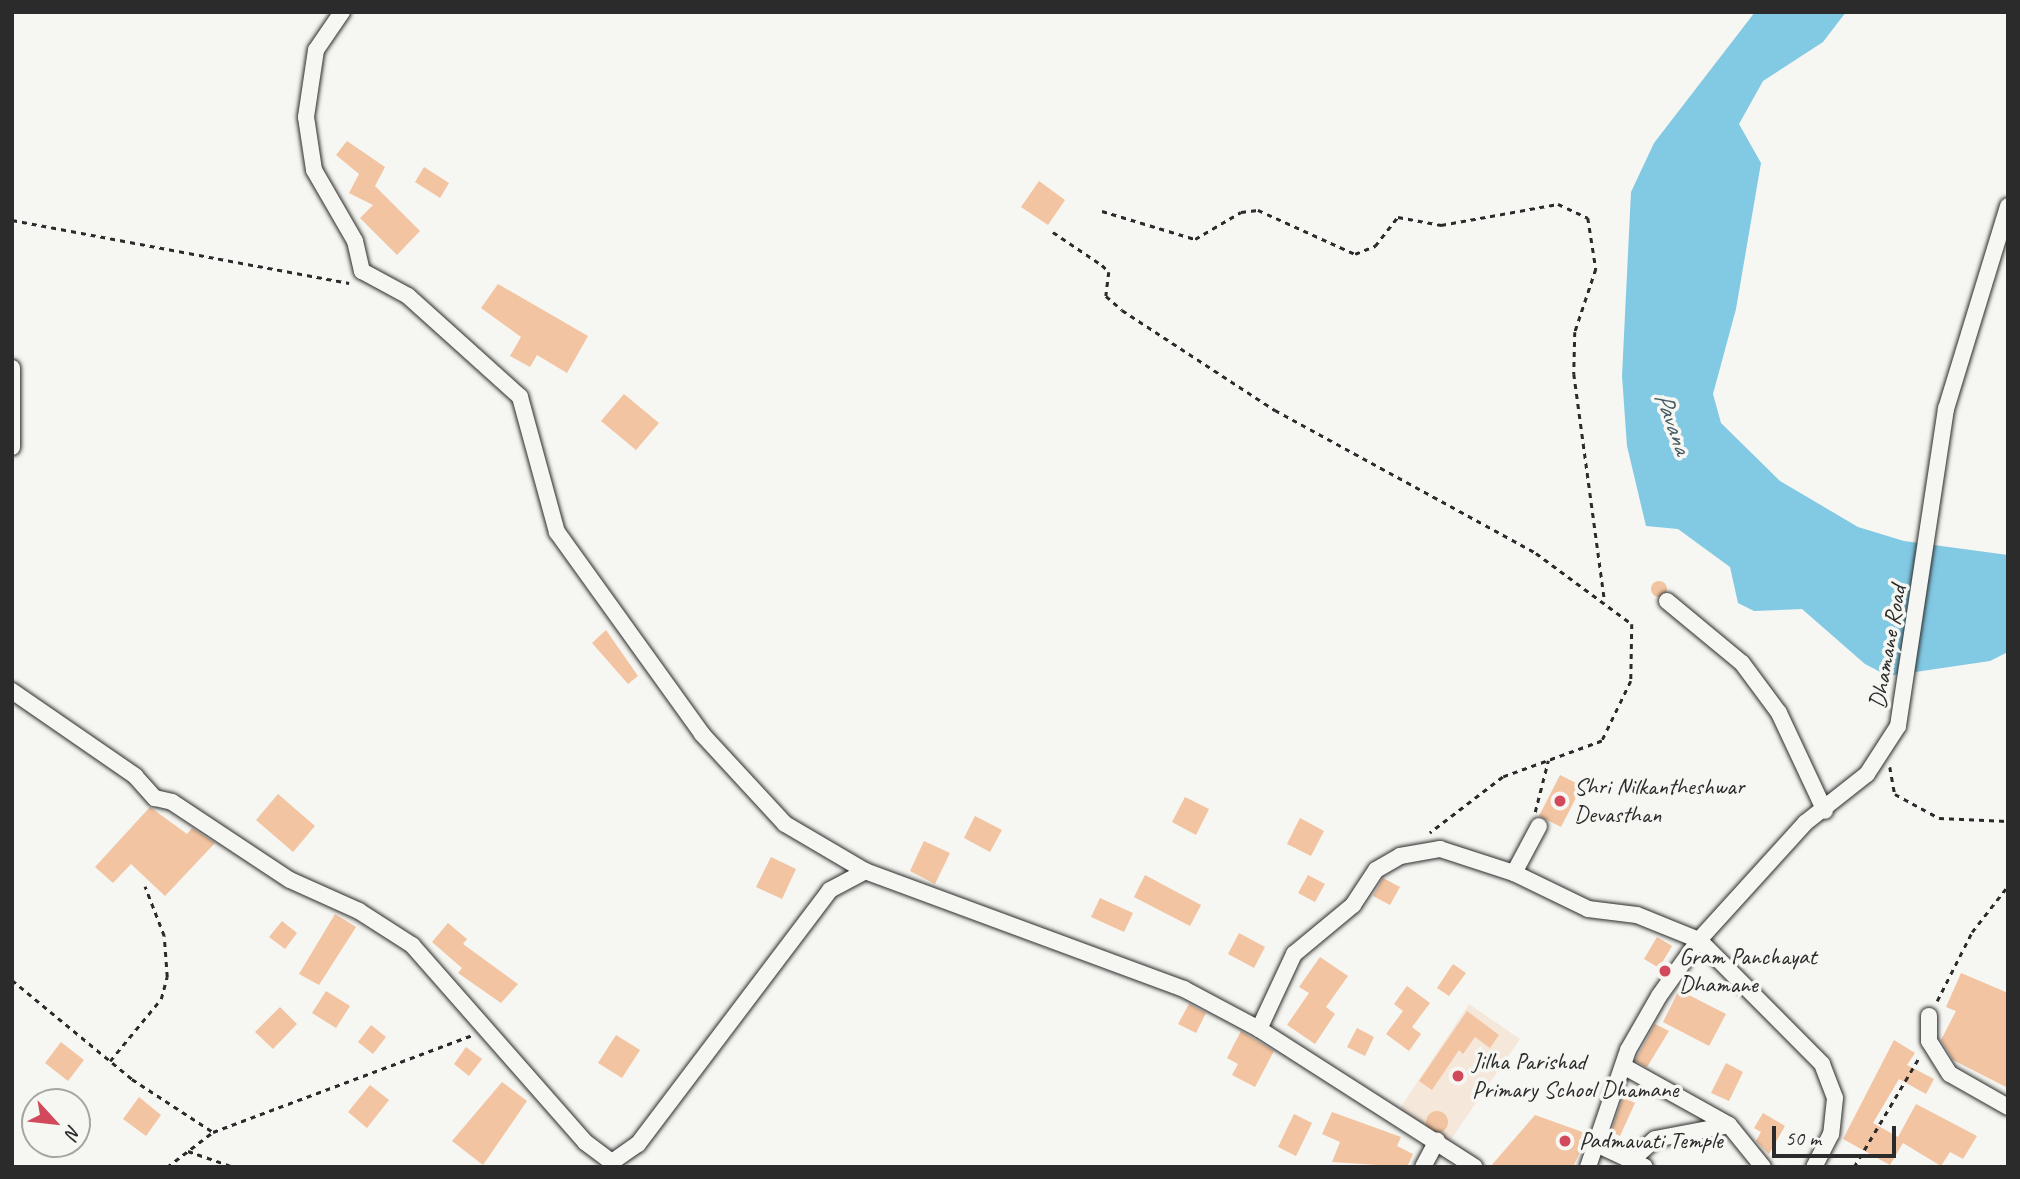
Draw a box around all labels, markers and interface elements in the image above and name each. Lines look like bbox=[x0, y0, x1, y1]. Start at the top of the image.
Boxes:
water label: Pavana bbox=[1648, 388, 1698, 458]
street label: Dhamane Road bbox=[1863, 583, 1913, 711]
place label: Shri Nilkantheshwar Devasthan bbox=[1574, 773, 1746, 829]
marker: Shri Nilkantheshwar Devasthan bbox=[1552, 793, 1568, 809]
place label: Gram Panchayat Dhamane bbox=[1679, 943, 1817, 999]
marker: Gram Panchayat Dhamane bbox=[1657, 963, 1673, 979]
place label: Jilha Parishad Primary School Dhamane bbox=[1472, 1048, 1679, 1104]
marker: Jilha Parishad Primary School Dhamane bbox=[1450, 1068, 1466, 1084]
north arrow bbox=[21, 1088, 91, 1158]
scale bar bbox=[1775, 1112, 1899, 1156]
text: N bbox=[60, 1121, 86, 1142]
text: 50 m bbox=[1785, 1125, 1821, 1151]
place label: Padmavati Temple bbox=[1579, 1127, 1721, 1155]
marker: Padmavati Temple bbox=[1557, 1133, 1573, 1149]

